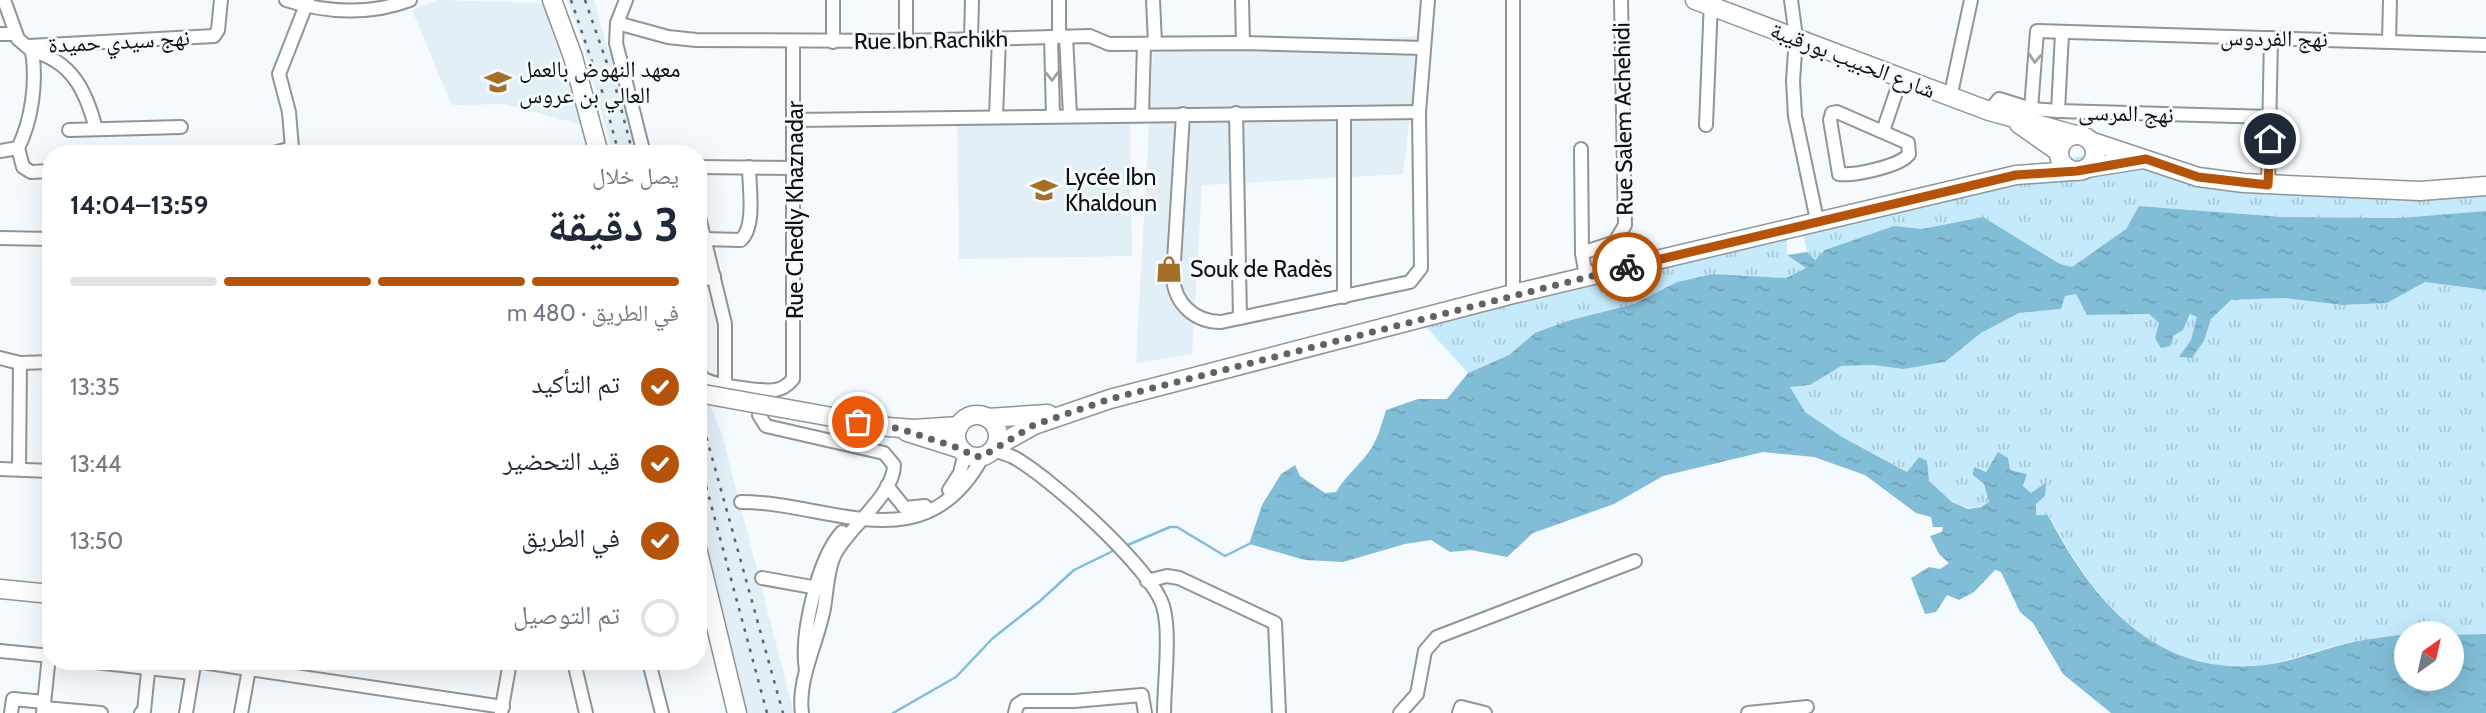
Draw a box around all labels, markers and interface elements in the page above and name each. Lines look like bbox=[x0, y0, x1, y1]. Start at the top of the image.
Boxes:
street label: شارع الحبيب بورقيبة bbox=[1766, 16, 1940, 105]
street label: Rue Salem Achehidi bbox=[1607, 22, 1639, 216]
street label: نهج سيدي حميدة bbox=[47, 23, 191, 64]
street label: نهج الفردوس bbox=[2220, 23, 2328, 54]
street label: Rue Ibn Rachikh bbox=[854, 25, 1008, 55]
one-way arrow bbox=[2028, 52, 2043, 63]
place label: معهد النهوض بالعمل العالي بن عروس bbox=[519, 55, 680, 114]
school or university icon: معهد النهوض بالعمل العالي بن عروس bbox=[483, 67, 513, 97]
one-way arrow bbox=[1044, 72, 1060, 82]
street label: نهج المرسى bbox=[2078, 97, 2174, 130]
street label: Rue Chedly Khaznadar bbox=[781, 100, 809, 319]
pin bbox=[2240, 109, 2300, 169]
icon: home bbox=[2251, 120, 2289, 158]
text: يصل خلال bbox=[592, 162, 679, 190]
place label: Lycée Ibn Khaldoun bbox=[1065, 163, 1157, 217]
school or university icon: Lycée Ibn Khaldoun bbox=[1029, 175, 1059, 205]
text: 13:59–14:04 bbox=[70, 189, 208, 221]
text: 3 دقيقة bbox=[547, 197, 679, 253]
courier bbox=[1592, 232, 1662, 302]
icon: bike bbox=[1608, 248, 1646, 286]
shop icon: Souk de Radès bbox=[1154, 254, 1184, 284]
place label: Souk de Radès bbox=[1190, 255, 1332, 283]
text: في الطريق · 480 m bbox=[507, 299, 679, 327]
text: تم التأكيد bbox=[531, 368, 620, 400]
icon: check bbox=[641, 368, 679, 406]
text: 13:35 bbox=[70, 373, 120, 401]
pin bbox=[828, 392, 888, 452]
icon: bag bbox=[839, 403, 877, 441]
text: قيد التحضير bbox=[503, 445, 620, 477]
icon: check bbox=[641, 445, 679, 483]
text: 13:44 bbox=[70, 450, 121, 478]
text: في الطريق bbox=[521, 522, 620, 554]
icon: check bbox=[641, 522, 679, 560]
text: 13:50 bbox=[70, 527, 123, 555]
text: تم التوصيل bbox=[513, 599, 620, 631]
north arrow bbox=[2394, 621, 2464, 691]
map controls bbox=[2394, 621, 2464, 691]

